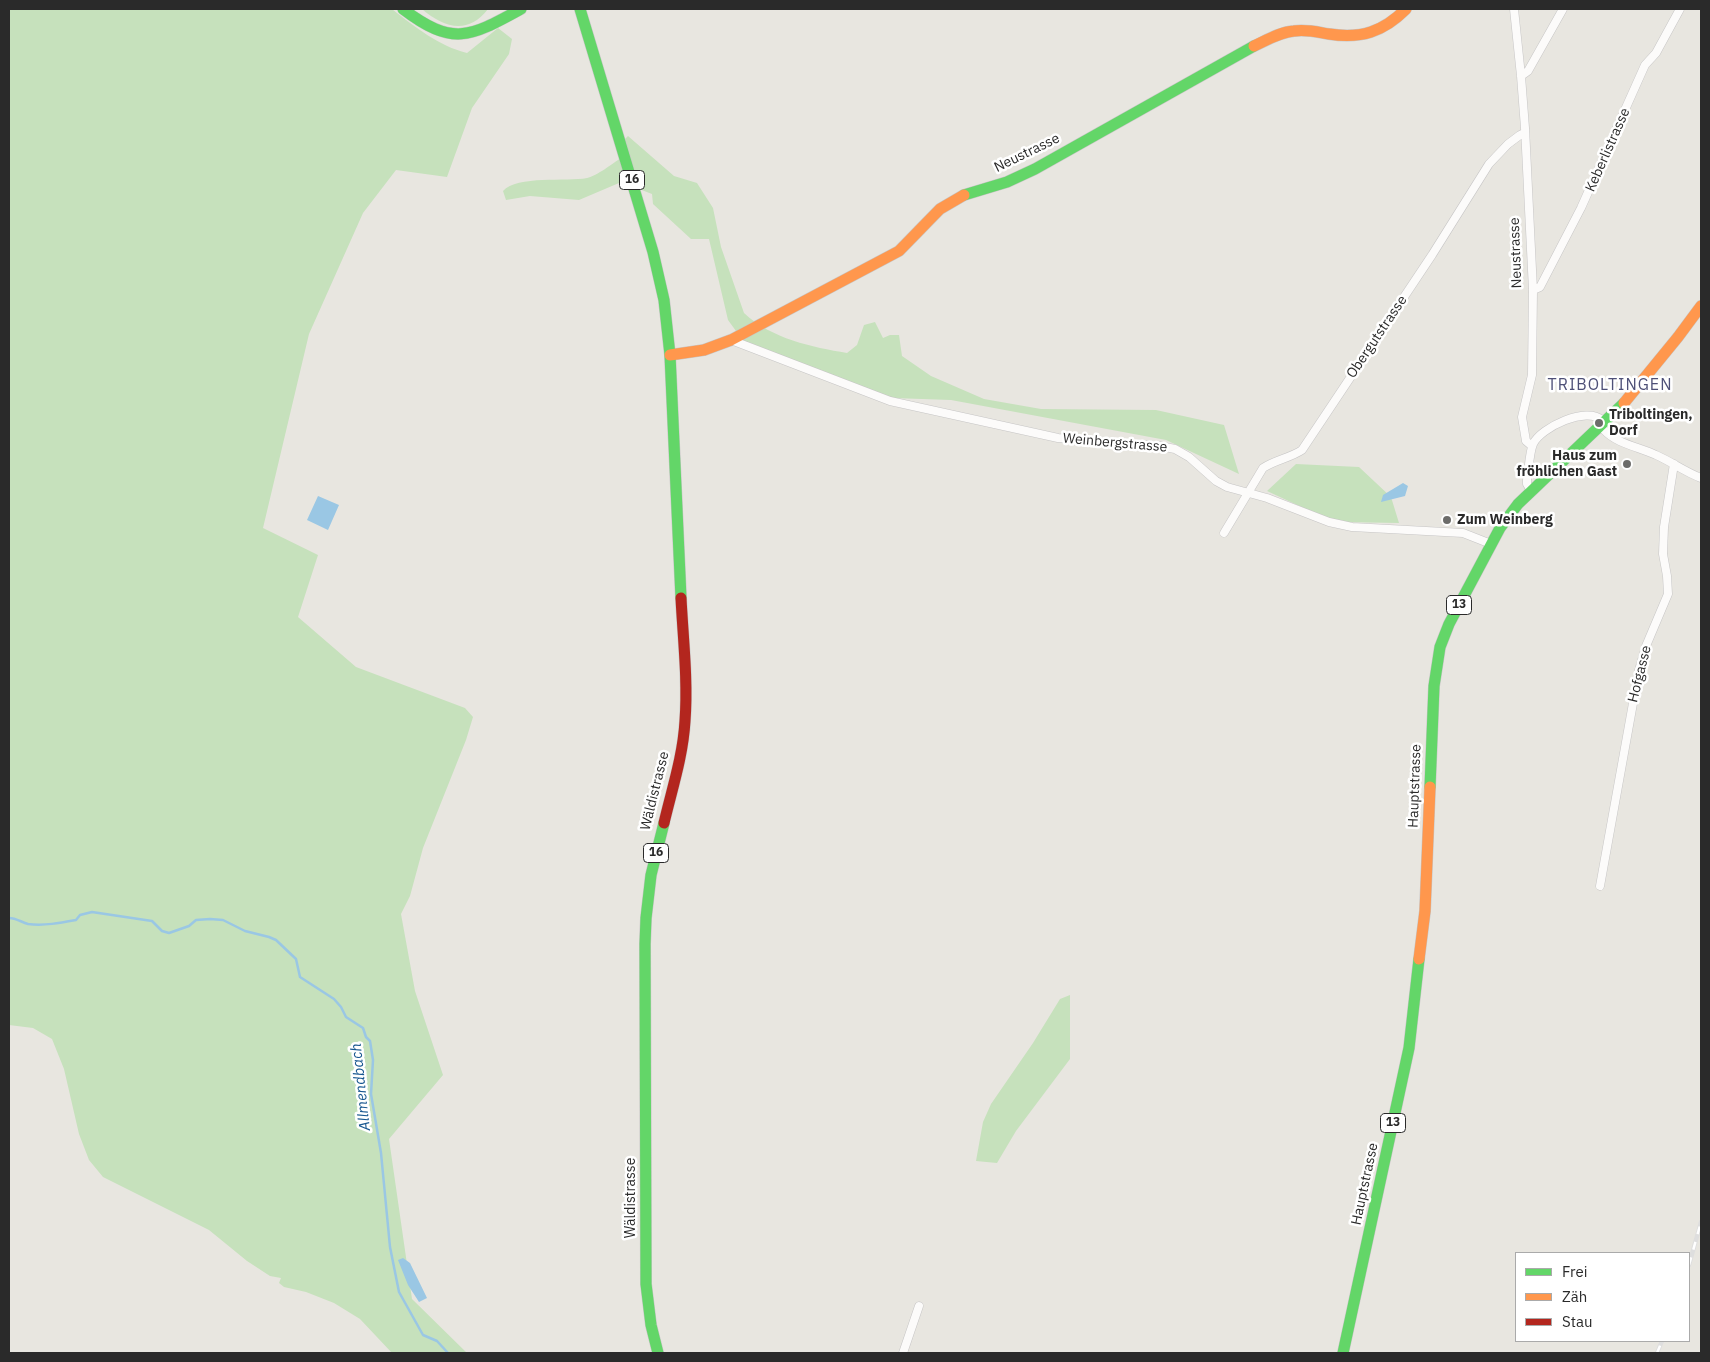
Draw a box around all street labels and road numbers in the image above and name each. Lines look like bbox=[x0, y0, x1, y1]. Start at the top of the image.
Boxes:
street label: Keberlistrasse bbox=[1582, 106, 1634, 194]
street label: Neustrasse bbox=[991, 130, 1063, 176]
road number: 16 bbox=[620, 170, 644, 190]
street label: Neustrasse bbox=[1506, 217, 1526, 289]
street label: Obergutstrasse bbox=[1343, 292, 1411, 382]
street label: Weinbergstrasse bbox=[1062, 430, 1168, 456]
road number: 13 bbox=[1446, 596, 1472, 614]
street label: Hofgasse bbox=[1625, 644, 1655, 704]
street label: Hauptstrasse bbox=[1405, 744, 1425, 828]
street label: Wäldistrasse bbox=[637, 750, 673, 832]
road number: 16 bbox=[644, 844, 668, 862]
road number: 13 bbox=[1380, 1114, 1406, 1132]
street label: Hauptstrasse bbox=[1348, 1141, 1382, 1227]
street label: Wäldistrasse bbox=[623, 1158, 639, 1238]

